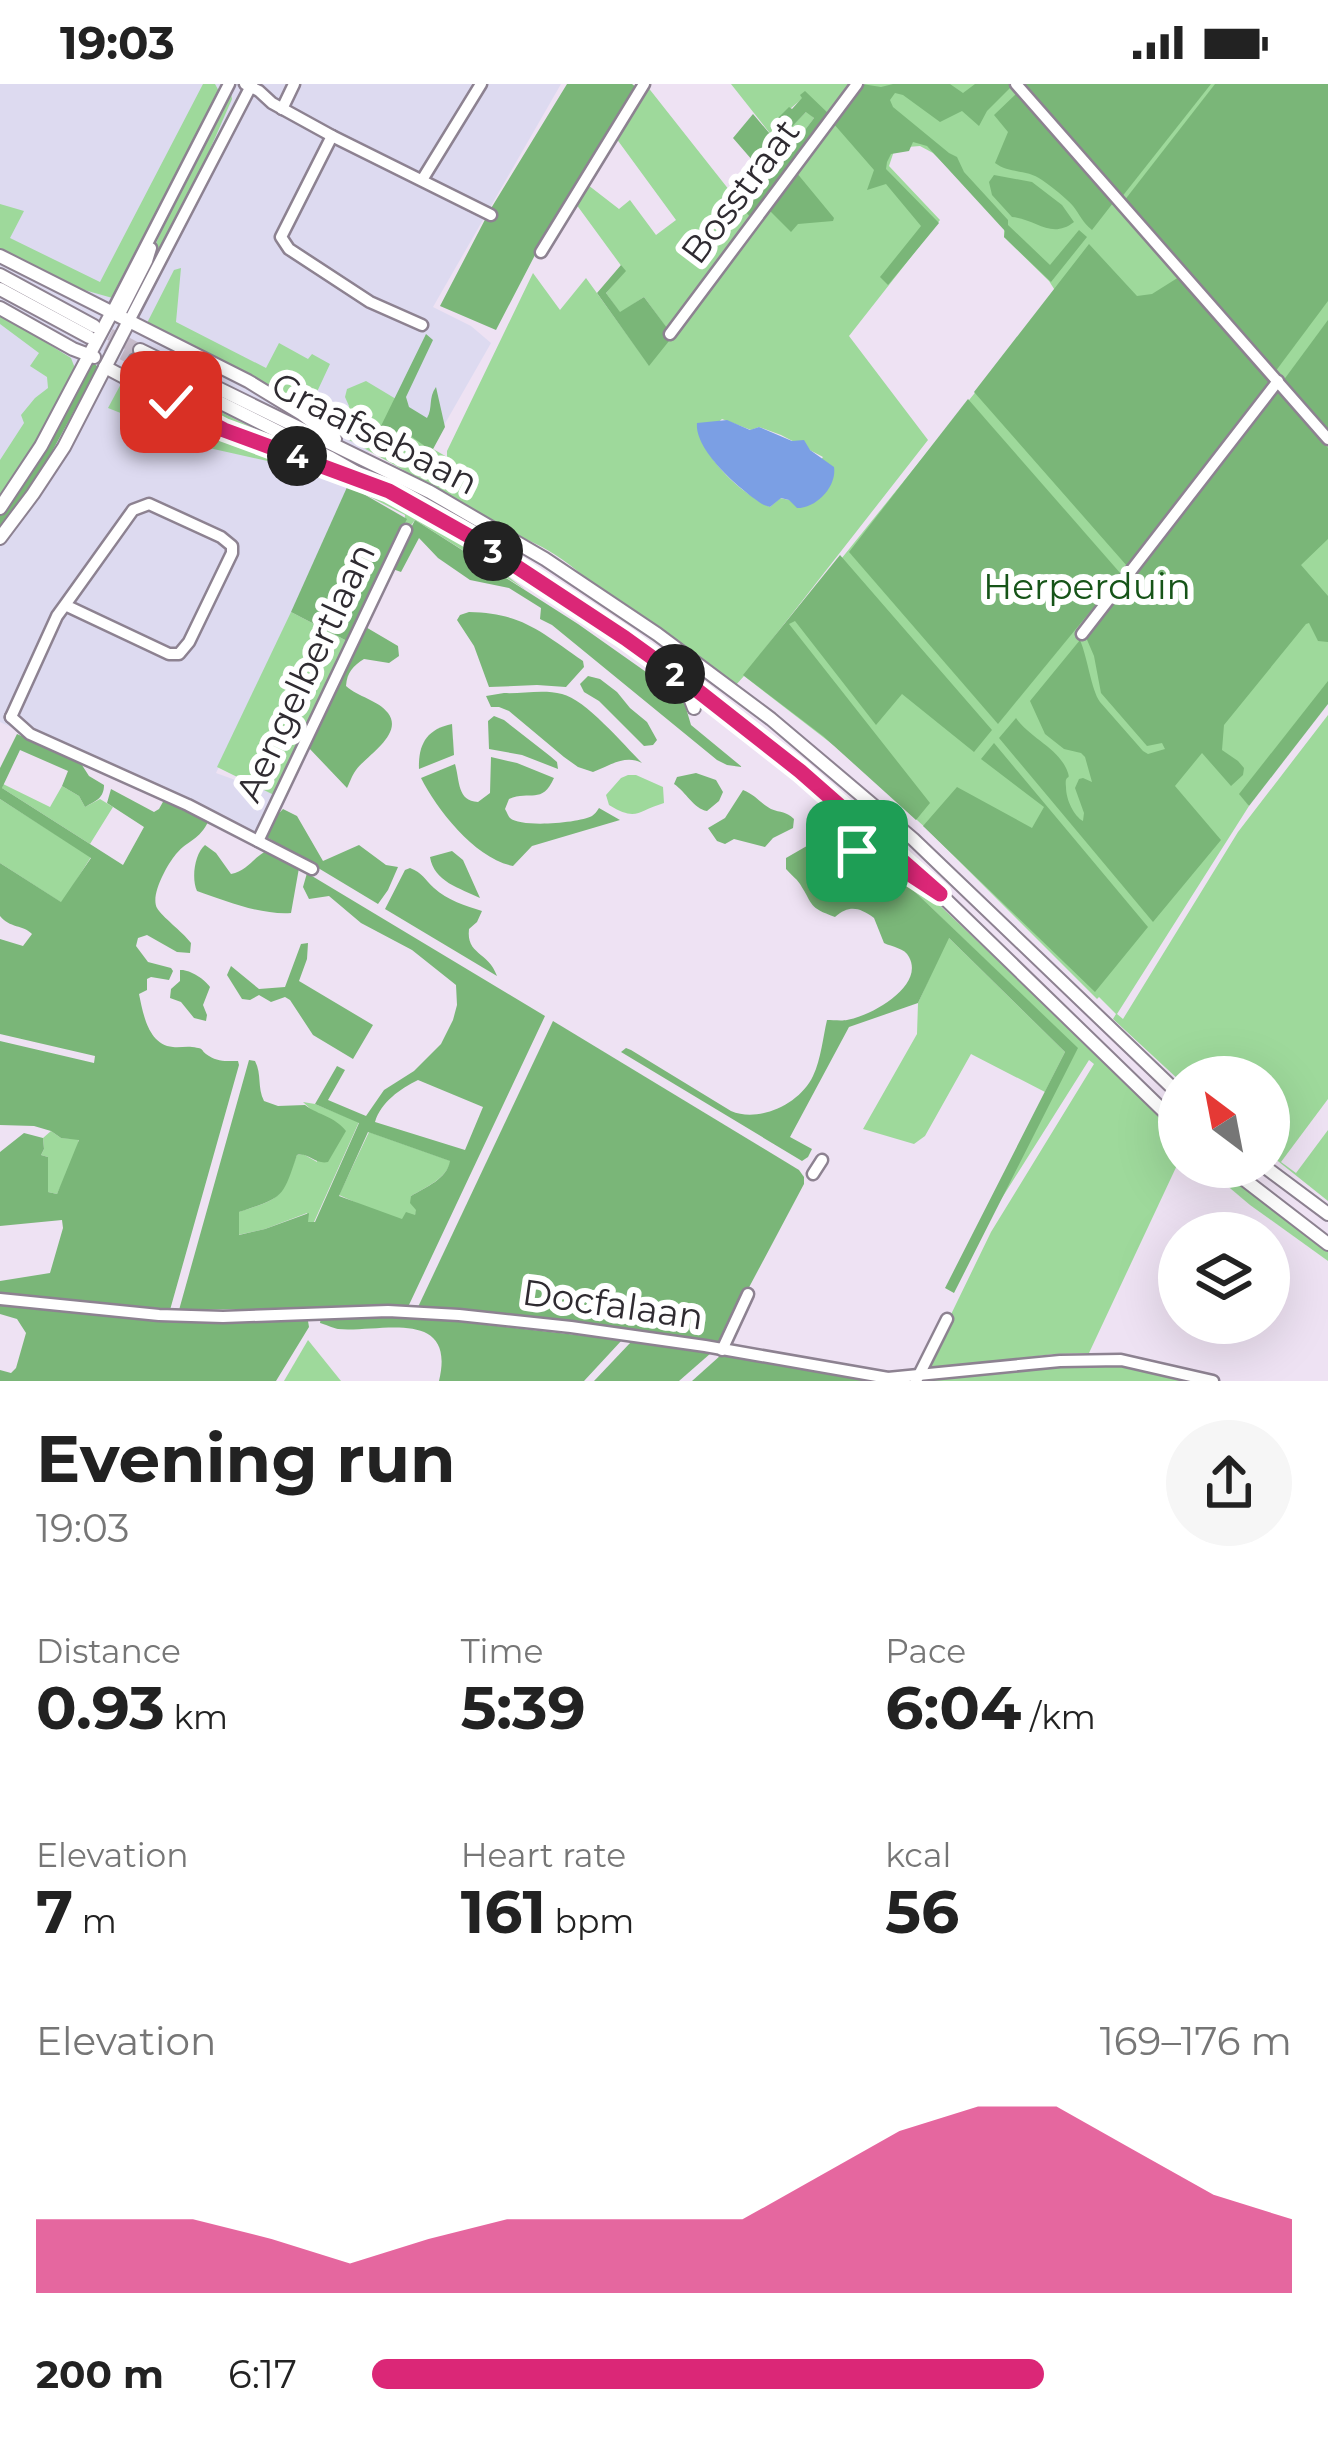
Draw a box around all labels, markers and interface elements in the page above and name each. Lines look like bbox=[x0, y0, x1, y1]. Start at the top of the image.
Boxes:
text: 19:03 bbox=[60, 15, 175, 70]
street label: Bosstraat bbox=[671, 110, 809, 272]
pin bbox=[120, 351, 222, 453]
street label: Graafsebaan bbox=[264, 362, 486, 504]
icon: check bbox=[138, 369, 204, 435]
pin: 4 bbox=[267, 426, 327, 486]
text: 4 bbox=[286, 436, 308, 476]
pin: 3 bbox=[463, 521, 523, 581]
text: 3 bbox=[483, 531, 503, 571]
street label: Aengelbertlaan bbox=[226, 536, 384, 808]
park label: Herperduin bbox=[983, 564, 1191, 608]
pin: 2 bbox=[645, 644, 705, 704]
text: 2 bbox=[665, 654, 685, 694]
pin bbox=[806, 800, 908, 902]
icon: arrive bbox=[824, 818, 890, 884]
north arrow bbox=[1158, 1056, 1290, 1188]
map controls bbox=[1158, 1056, 1290, 1344]
button: layers bbox=[1158, 1212, 1290, 1344]
street label: Docfalaan bbox=[520, 1270, 706, 1338]
text: Evening run bbox=[36, 1418, 456, 1499]
button: share bbox=[1166, 1420, 1292, 1546]
text: 19:03 bbox=[36, 1504, 130, 1552]
text: Distance bbox=[36, 1631, 181, 1671]
text: Time bbox=[461, 1631, 543, 1671]
text: Pace bbox=[885, 1631, 966, 1671]
text: 0.93 bbox=[36, 1671, 165, 1744]
text: 5:39 bbox=[461, 1671, 586, 1744]
text: 6:04 bbox=[885, 1671, 1021, 1744]
text: km bbox=[165, 1697, 228, 1737]
text: /km bbox=[1021, 1697, 1096, 1737]
text: Elevation bbox=[36, 1835, 189, 1875]
text: Heart rate bbox=[461, 1835, 626, 1875]
text: kcal bbox=[885, 1835, 951, 1875]
text: 7 bbox=[36, 1875, 73, 1948]
text: 161 bbox=[461, 1875, 546, 1948]
text: 56 bbox=[885, 1875, 959, 1948]
text: m bbox=[73, 1901, 117, 1941]
text: bpm bbox=[546, 1901, 634, 1941]
text: Elevation bbox=[36, 2017, 216, 2065]
text: 169–176 m bbox=[1100, 2017, 1292, 2065]
text: 200 m bbox=[36, 2350, 164, 2398]
text: 6:17 bbox=[228, 2350, 297, 2398]

